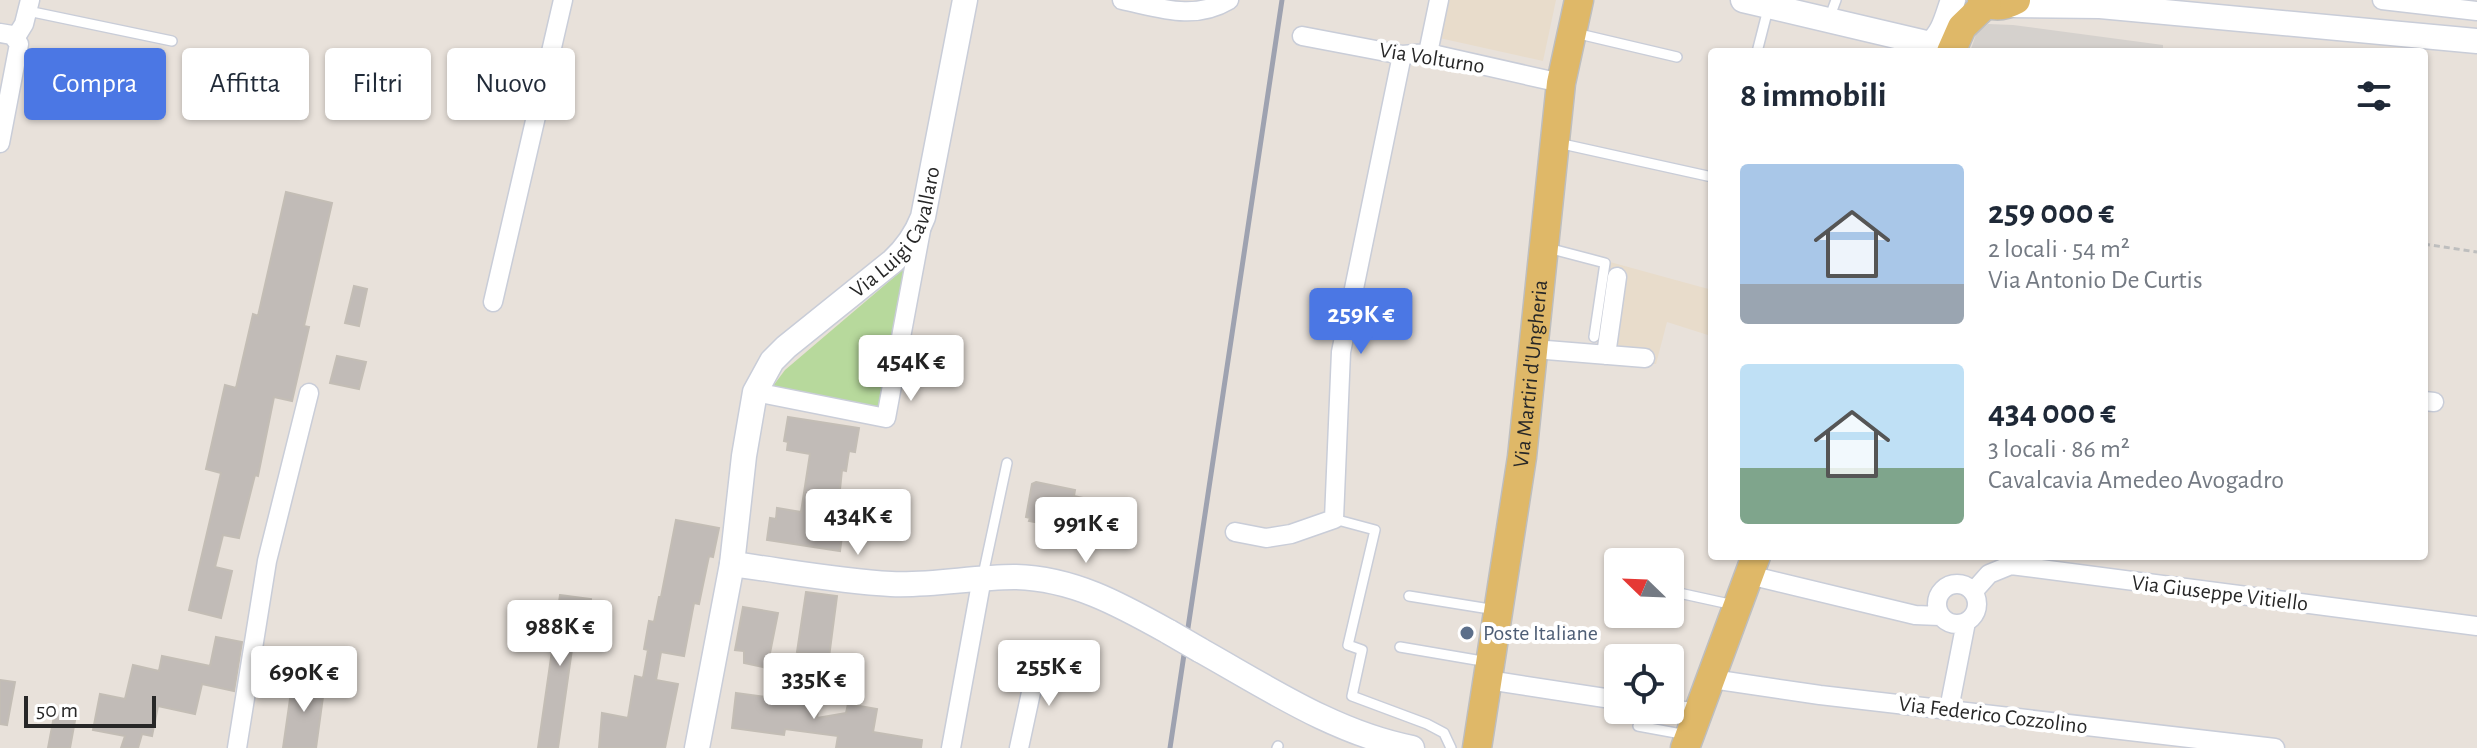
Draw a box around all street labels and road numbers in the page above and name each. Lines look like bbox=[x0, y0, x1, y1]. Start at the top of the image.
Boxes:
street label: Via Volturno bbox=[1378, 39, 1486, 77]
street label: Via Luigi Cavallaro bbox=[846, 165, 943, 302]
street label: Via Martiri d'Ungheria bbox=[1509, 279, 1551, 469]
street label: Via Giuseppe Vitiello bbox=[2131, 571, 2309, 615]
street label: Via Federico Cozzolino bbox=[1897, 692, 2089, 738]

